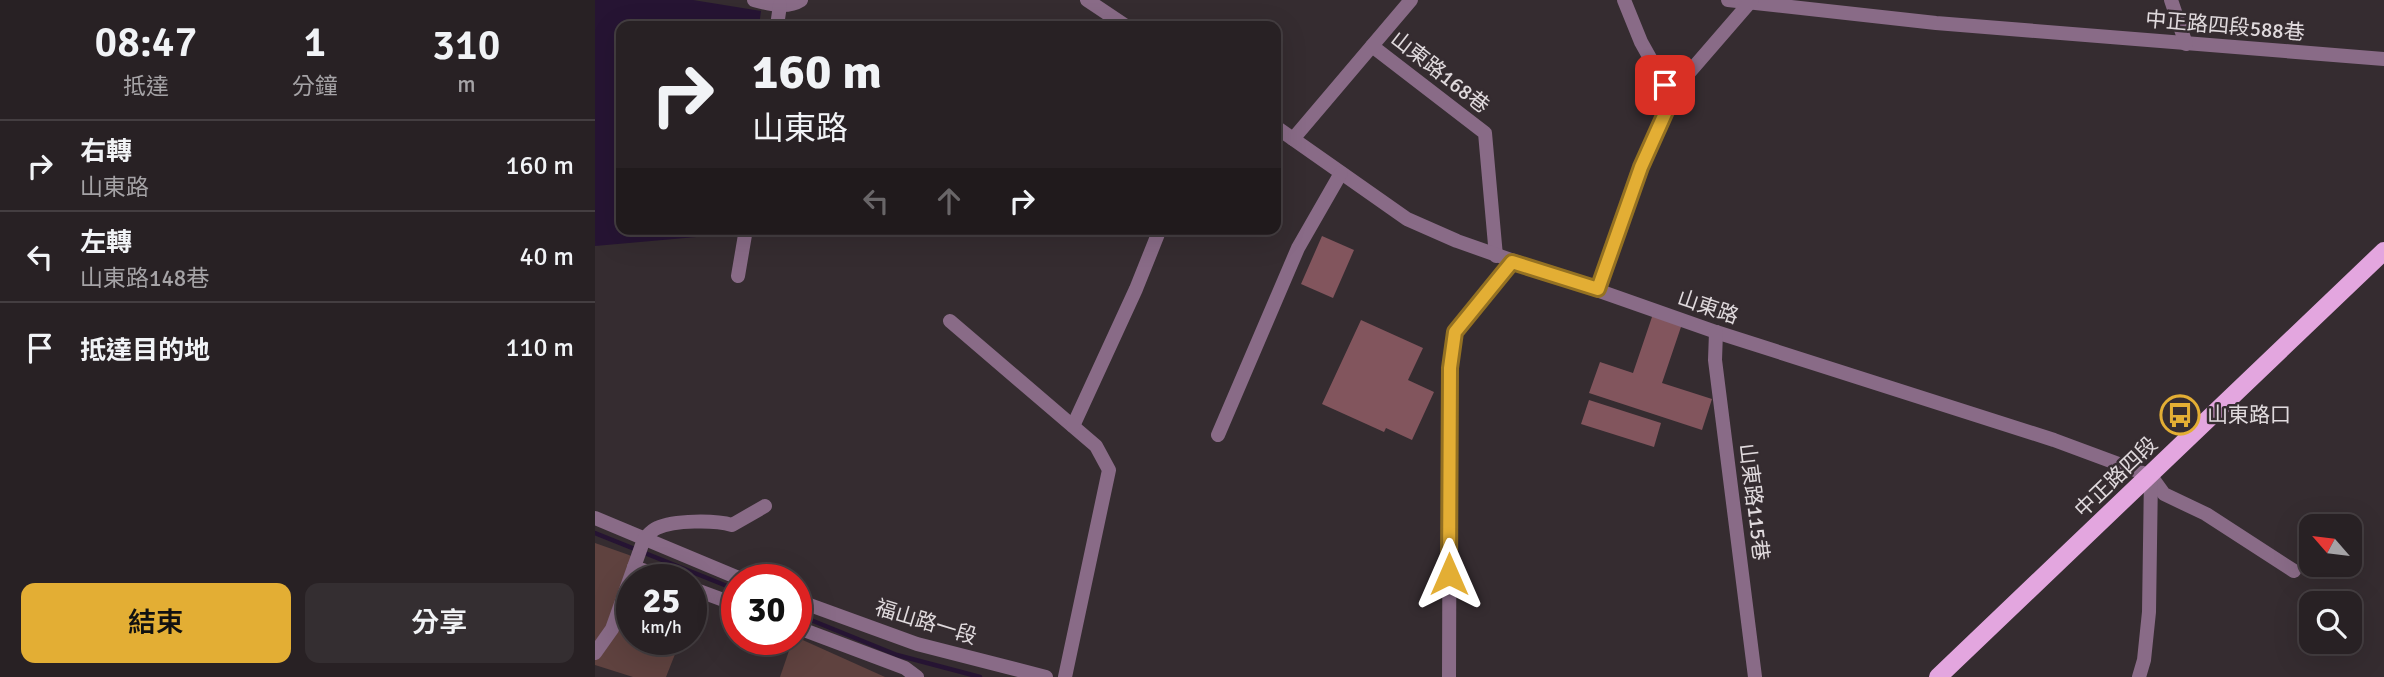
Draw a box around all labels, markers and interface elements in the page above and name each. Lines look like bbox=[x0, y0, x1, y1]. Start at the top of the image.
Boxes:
street label: 中正路四段588巷 bbox=[2144, 6, 2306, 46]
text: 08:47 bbox=[95, 17, 197, 68]
text: 1 bbox=[303, 17, 326, 68]
text: 310 bbox=[432, 20, 500, 71]
street label: 山東路168巷 bbox=[1385, 25, 1495, 119]
text: 160 m bbox=[752, 42, 882, 102]
icon: right bbox=[637, 49, 728, 140]
pin bbox=[1635, 55, 1695, 115]
icon: arrive bbox=[1646, 66, 1684, 104]
text: m bbox=[457, 70, 476, 99]
text: 抵達 bbox=[123, 72, 169, 101]
text: 分鐘 bbox=[292, 72, 338, 101]
text: 山東路 bbox=[752, 109, 848, 148]
text: 右轉 bbox=[80, 136, 132, 168]
icon: right bbox=[21, 147, 59, 185]
text: 160 m bbox=[505, 150, 574, 182]
text: 山東路 bbox=[80, 173, 149, 202]
icon: left bbox=[857, 182, 895, 220]
icon: ahead bbox=[930, 182, 968, 220]
icon: right bbox=[1003, 182, 1041, 220]
text: 左轉 bbox=[80, 227, 132, 259]
icon: left bbox=[21, 238, 59, 276]
text: 40 m bbox=[519, 241, 574, 273]
text: 山東路148巷 bbox=[80, 264, 209, 293]
street label: 山東路 bbox=[1674, 284, 1742, 330]
icon: arrive bbox=[21, 329, 59, 367]
text: 110 m bbox=[505, 332, 574, 364]
text: 抵達目的地 bbox=[80, 335, 210, 367]
bus stop icon: 山東路口 bbox=[2159, 394, 2201, 436]
place label: 山東路口 bbox=[2207, 402, 2291, 428]
street label: 中正路四段 bbox=[2069, 431, 2163, 523]
street label: 山東路115巷 bbox=[1734, 442, 1774, 562]
north arrow bbox=[2299, 514, 2363, 578]
map controls bbox=[2299, 514, 2362, 654]
position arrow bbox=[1412, 537, 1486, 611]
speed limit sign: 30 bbox=[721, 564, 812, 655]
text: 25 bbox=[643, 579, 680, 622]
button: 結束 bbox=[21, 583, 291, 663]
button: 分享 bbox=[305, 583, 574, 663]
button: search bbox=[2299, 591, 2362, 654]
street label: 福山路一段 bbox=[872, 594, 980, 650]
text: km/h bbox=[641, 616, 682, 638]

